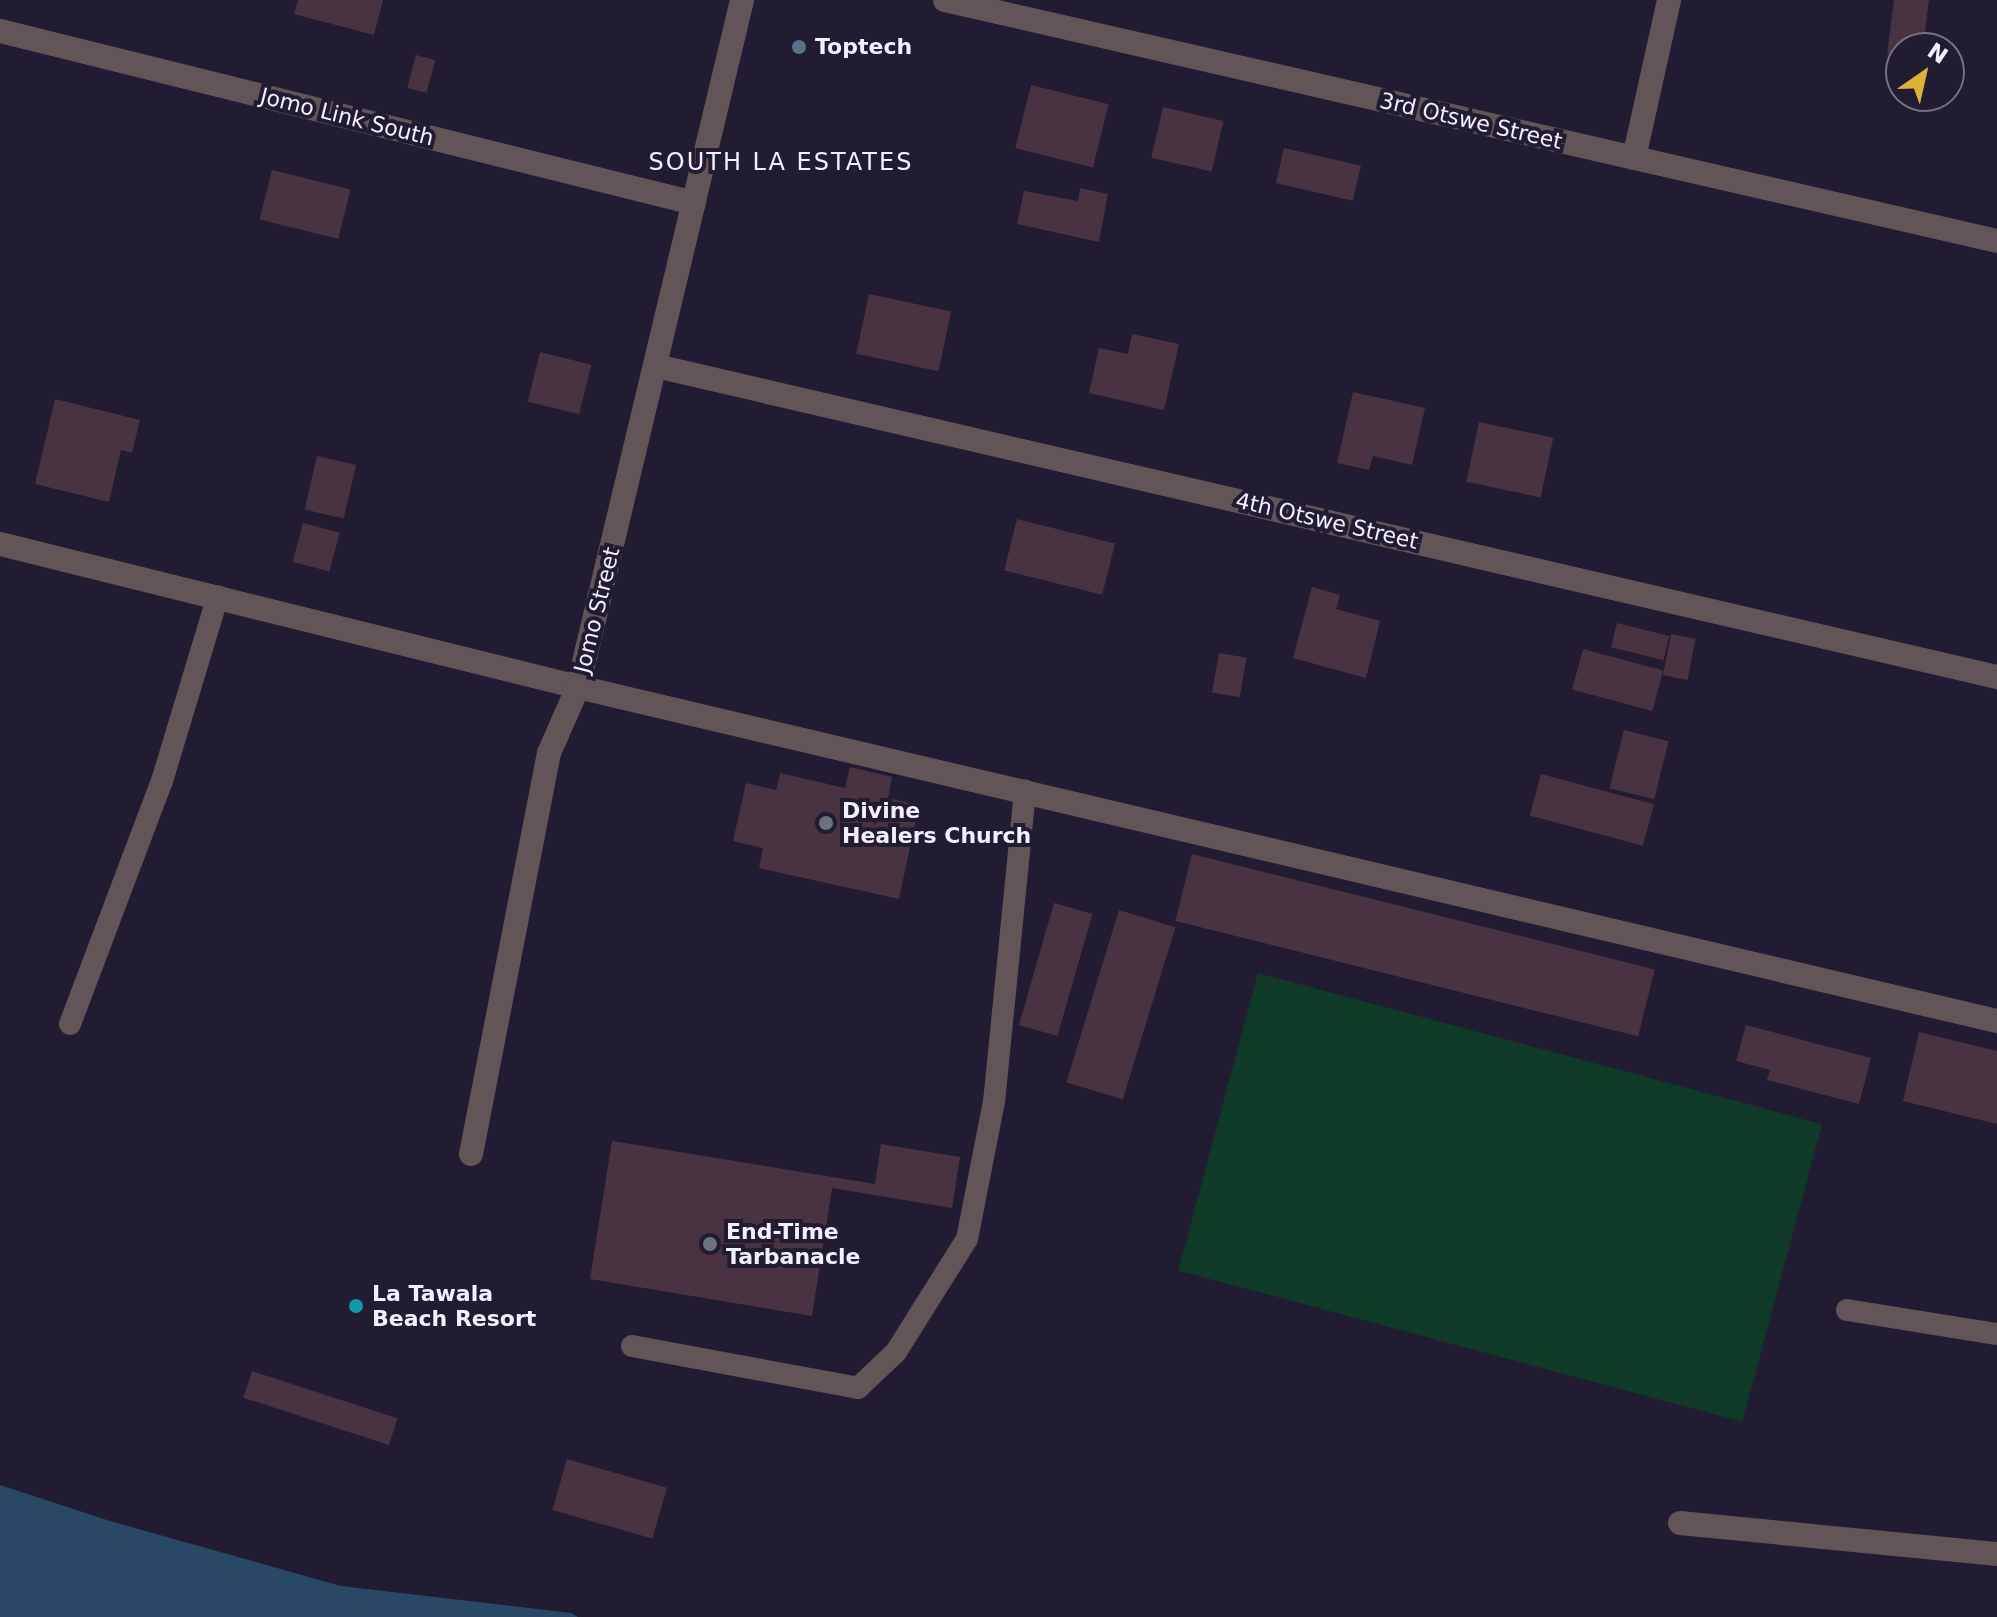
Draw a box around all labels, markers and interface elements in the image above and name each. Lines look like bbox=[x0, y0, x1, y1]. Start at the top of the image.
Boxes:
north arrow bbox=[1885, 32, 1965, 112]
place label: Toptech bbox=[815, 34, 912, 60]
marker: Toptech bbox=[790, 38, 808, 56]
text: N bbox=[1923, 38, 1952, 69]
street label: Jomo Link South bbox=[258, 83, 436, 151]
street label: 3rd Otswe Street bbox=[1377, 87, 1565, 155]
district label: SOUTH LA ESTATES bbox=[649, 149, 913, 177]
street label: 4th Otswe Street bbox=[1233, 487, 1421, 555]
street label: Jomo Street bbox=[569, 544, 625, 676]
place label: Divine Healers Church bbox=[842, 797, 1031, 848]
marker: Divine Healers Church bbox=[817, 814, 835, 832]
place label: End-Time Tarbanacle bbox=[726, 1218, 860, 1270]
marker: End-Time Tarbanacle bbox=[701, 1235, 719, 1253]
place label: La Tawala Beach Resort bbox=[372, 1280, 536, 1332]
marker: La Tawala Beach Resort bbox=[347, 1297, 365, 1315]

